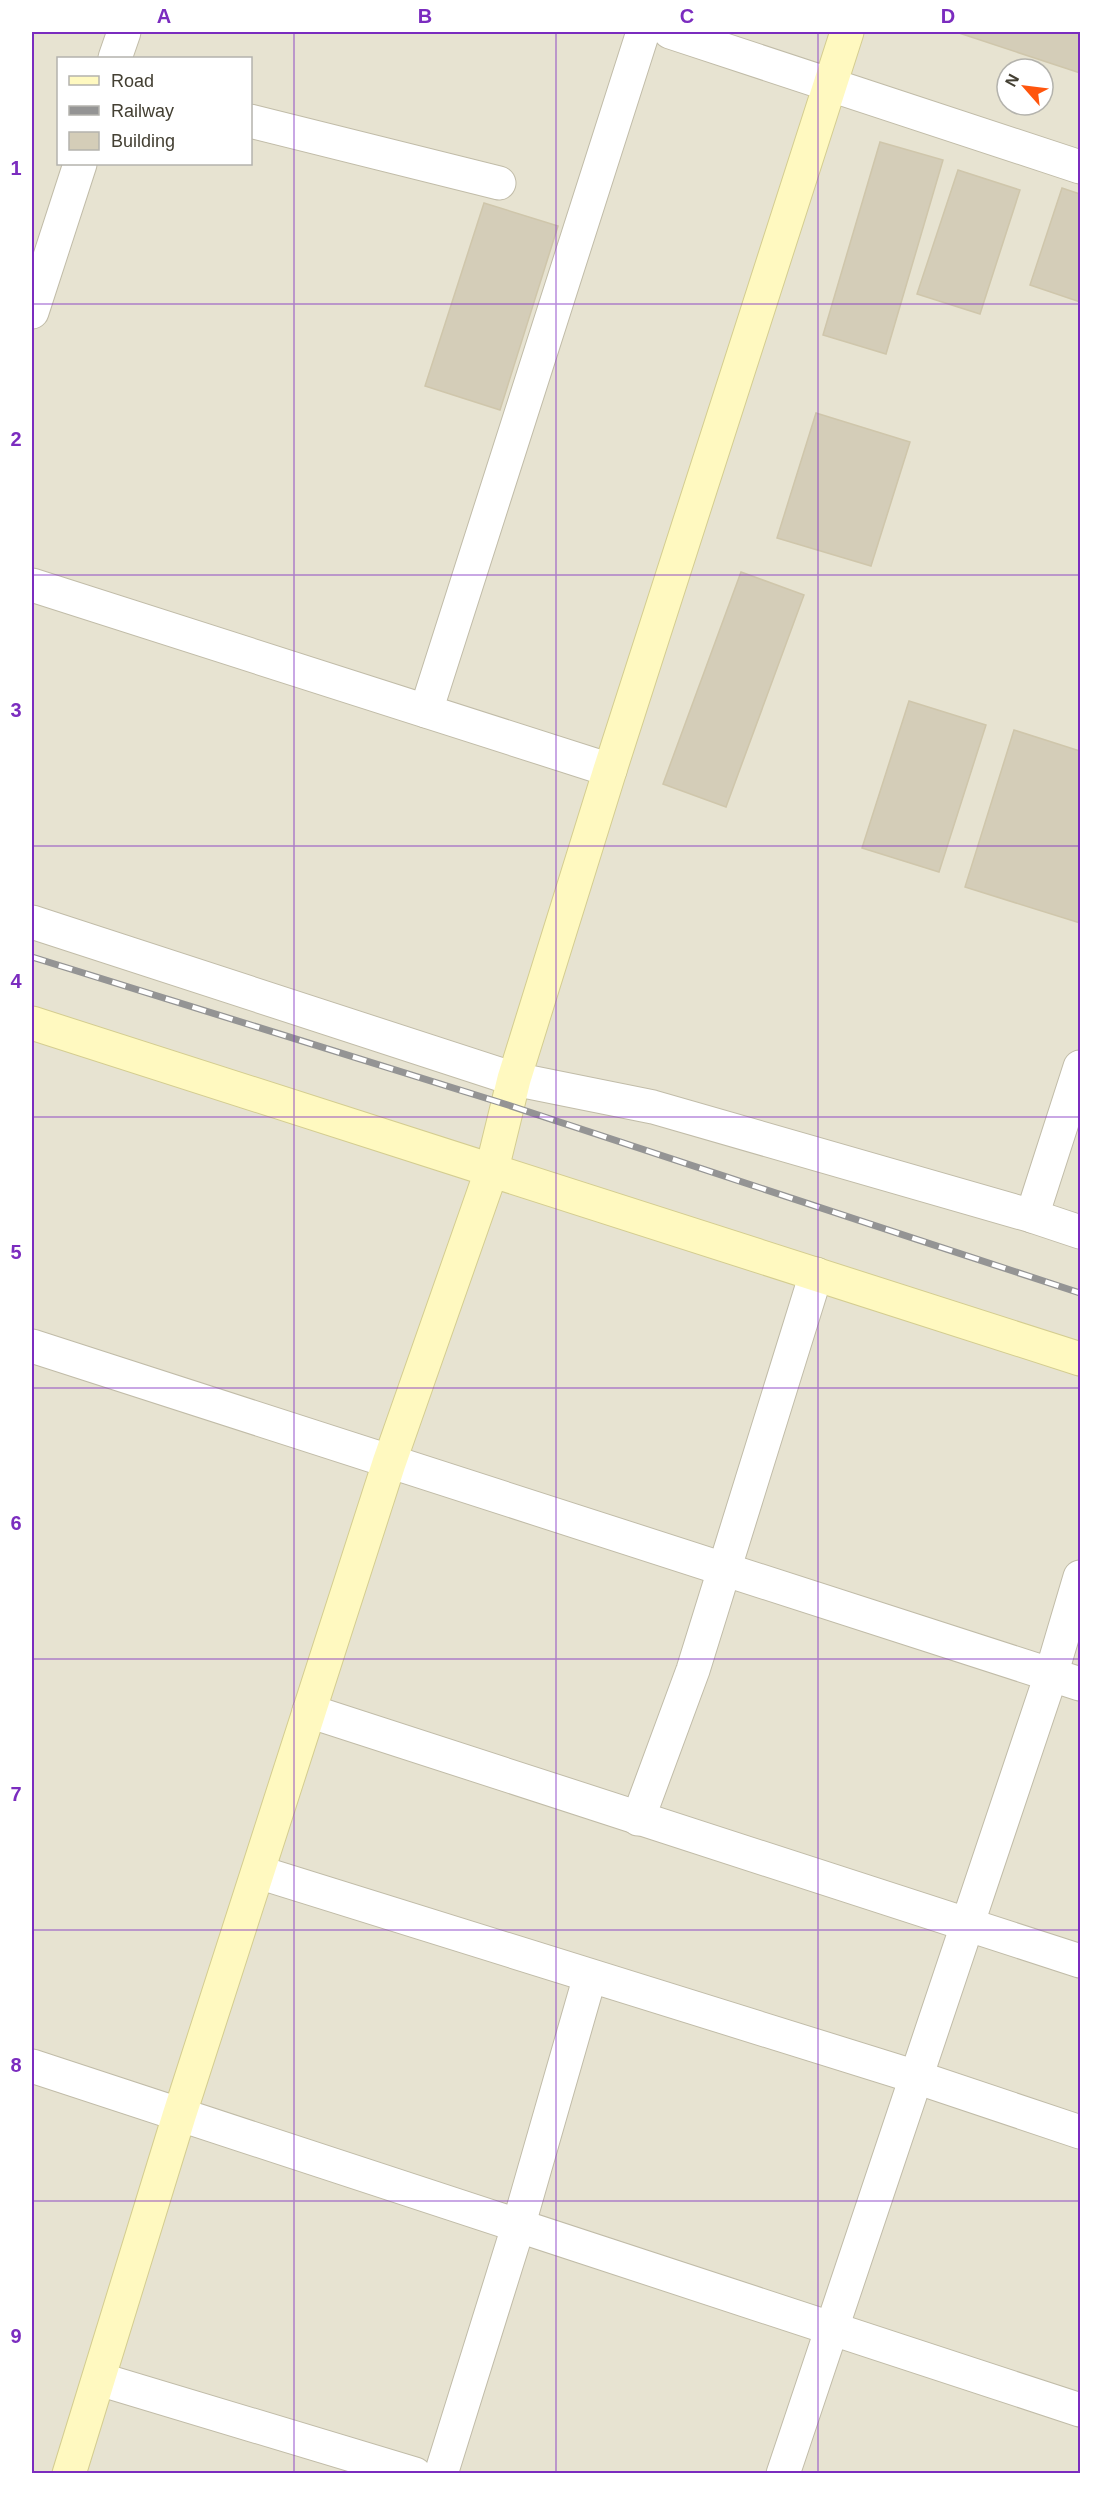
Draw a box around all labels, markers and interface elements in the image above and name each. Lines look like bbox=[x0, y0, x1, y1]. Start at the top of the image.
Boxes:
text: A bbox=[157, 5, 171, 27]
text: B bbox=[418, 5, 432, 27]
text: C bbox=[680, 5, 694, 27]
text: D bbox=[941, 5, 955, 27]
legend bbox=[57, 57, 252, 165]
north arrow bbox=[995, 57, 1055, 117]
text: Road bbox=[111, 71, 154, 91]
text: N bbox=[1002, 71, 1022, 89]
text: Railway bbox=[111, 101, 174, 121]
text: Building bbox=[111, 131, 175, 151]
text: 1 bbox=[10, 157, 22, 179]
text: 2 bbox=[10, 428, 22, 450]
text: 3 bbox=[10, 699, 22, 721]
text: 4 bbox=[10, 970, 22, 992]
text: 5 bbox=[10, 1241, 22, 1263]
text: 6 bbox=[10, 1512, 22, 1534]
text: 7 bbox=[10, 1783, 22, 1805]
text: 8 bbox=[10, 2054, 22, 2076]
text: 9 bbox=[10, 2325, 22, 2347]

